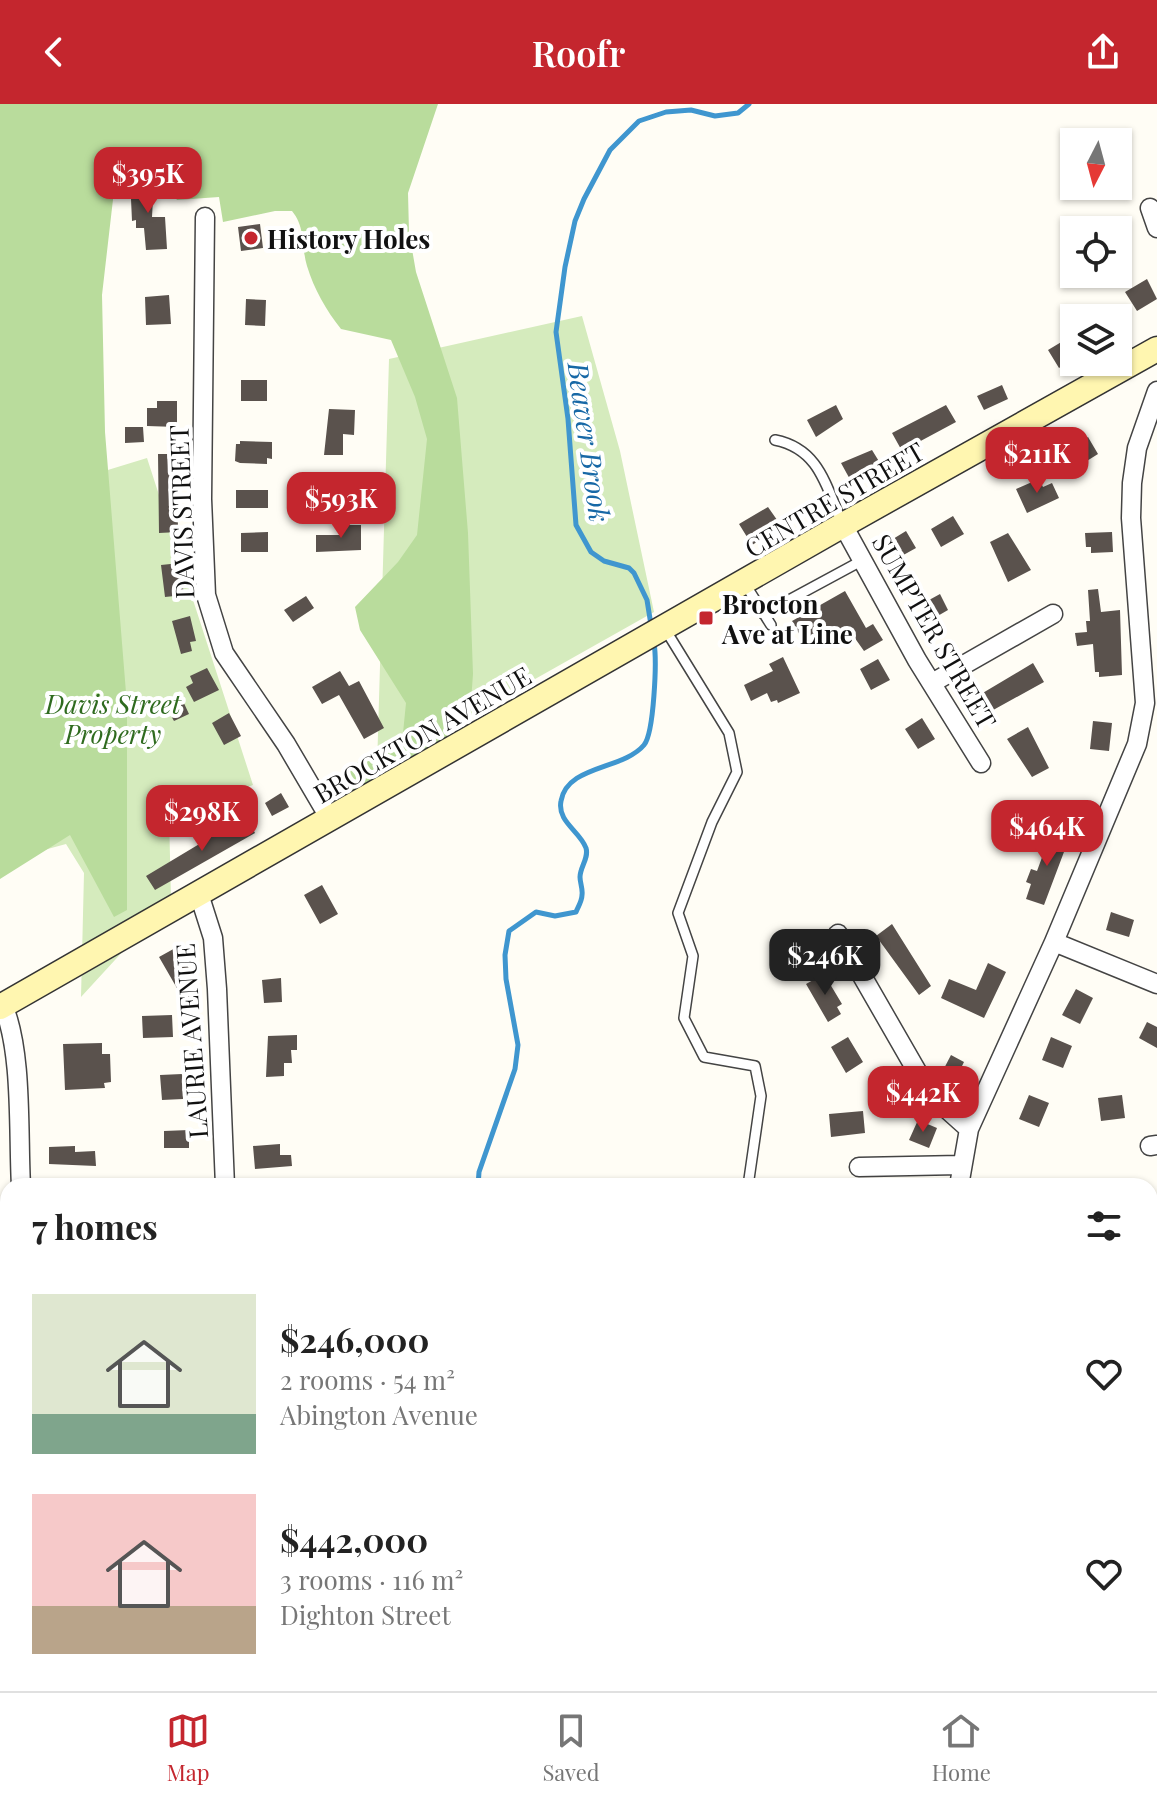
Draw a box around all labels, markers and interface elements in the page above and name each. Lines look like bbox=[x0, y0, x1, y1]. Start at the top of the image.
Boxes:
text: Roofr bbox=[532, 28, 625, 76]
icon: back bbox=[32, 30, 76, 74]
icon: share bbox=[1081, 30, 1125, 74]
north arrow bbox=[1060, 128, 1132, 200]
map controls bbox=[1060, 128, 1132, 376]
pin: $395K bbox=[92, 147, 204, 215]
text: $395K bbox=[112, 155, 184, 190]
button: locate bbox=[1060, 216, 1132, 288]
place label: History Holes bbox=[267, 221, 430, 256]
marker: History Holes bbox=[242, 229, 260, 247]
button: layers bbox=[1060, 304, 1132, 376]
water label: Beaver Brook bbox=[560, 359, 620, 524]
street label: DAVIS STREET bbox=[160, 424, 202, 600]
pin: $211K bbox=[981, 427, 1093, 495]
street label: CENTRE STREET bbox=[738, 433, 930, 565]
text: $211K bbox=[1003, 435, 1071, 470]
pin: $593K bbox=[285, 472, 397, 540]
text: $593K bbox=[305, 480, 377, 515]
street label: SUMPTER STREET bbox=[865, 527, 1005, 735]
place label: Brocton Ave at Line bbox=[721, 586, 853, 651]
marker: Brocton Ave at Line bbox=[697, 609, 715, 627]
street label: BROCKTON AVENUE bbox=[307, 657, 537, 811]
park label: Davis Street Property bbox=[44, 686, 182, 751]
pin: $298K bbox=[146, 785, 258, 853]
text: $298K bbox=[164, 793, 240, 828]
pin: $464K bbox=[991, 800, 1103, 868]
text: $464K bbox=[1009, 808, 1085, 843]
pin: $246K bbox=[769, 929, 881, 997]
text: $246K bbox=[787, 937, 863, 972]
street label: LAURIE AVENUE bbox=[167, 942, 215, 1140]
pin: $442K bbox=[867, 1066, 979, 1134]
text: $442K bbox=[886, 1074, 960, 1109]
text: 7 homes bbox=[32, 1203, 158, 1249]
icon: filters bbox=[1082, 1204, 1126, 1248]
text: $246,000 bbox=[280, 1316, 429, 1362]
icon: home bbox=[96, 1326, 192, 1422]
icon: heart bbox=[1082, 1352, 1126, 1396]
text: 2 rooms · 54 m² bbox=[280, 1362, 455, 1397]
text: Abington Avenue bbox=[280, 1397, 478, 1432]
text: $442,000 bbox=[280, 1516, 428, 1562]
icon: home bbox=[96, 1526, 192, 1622]
icon: heart bbox=[1082, 1552, 1126, 1596]
text: 3 rooms · 116 m² bbox=[280, 1562, 463, 1597]
text: Dighton Street bbox=[280, 1597, 451, 1632]
tab: Map bbox=[166, 1709, 210, 1787]
tab: Saved bbox=[542, 1709, 600, 1787]
tab: Home bbox=[932, 1709, 991, 1787]

